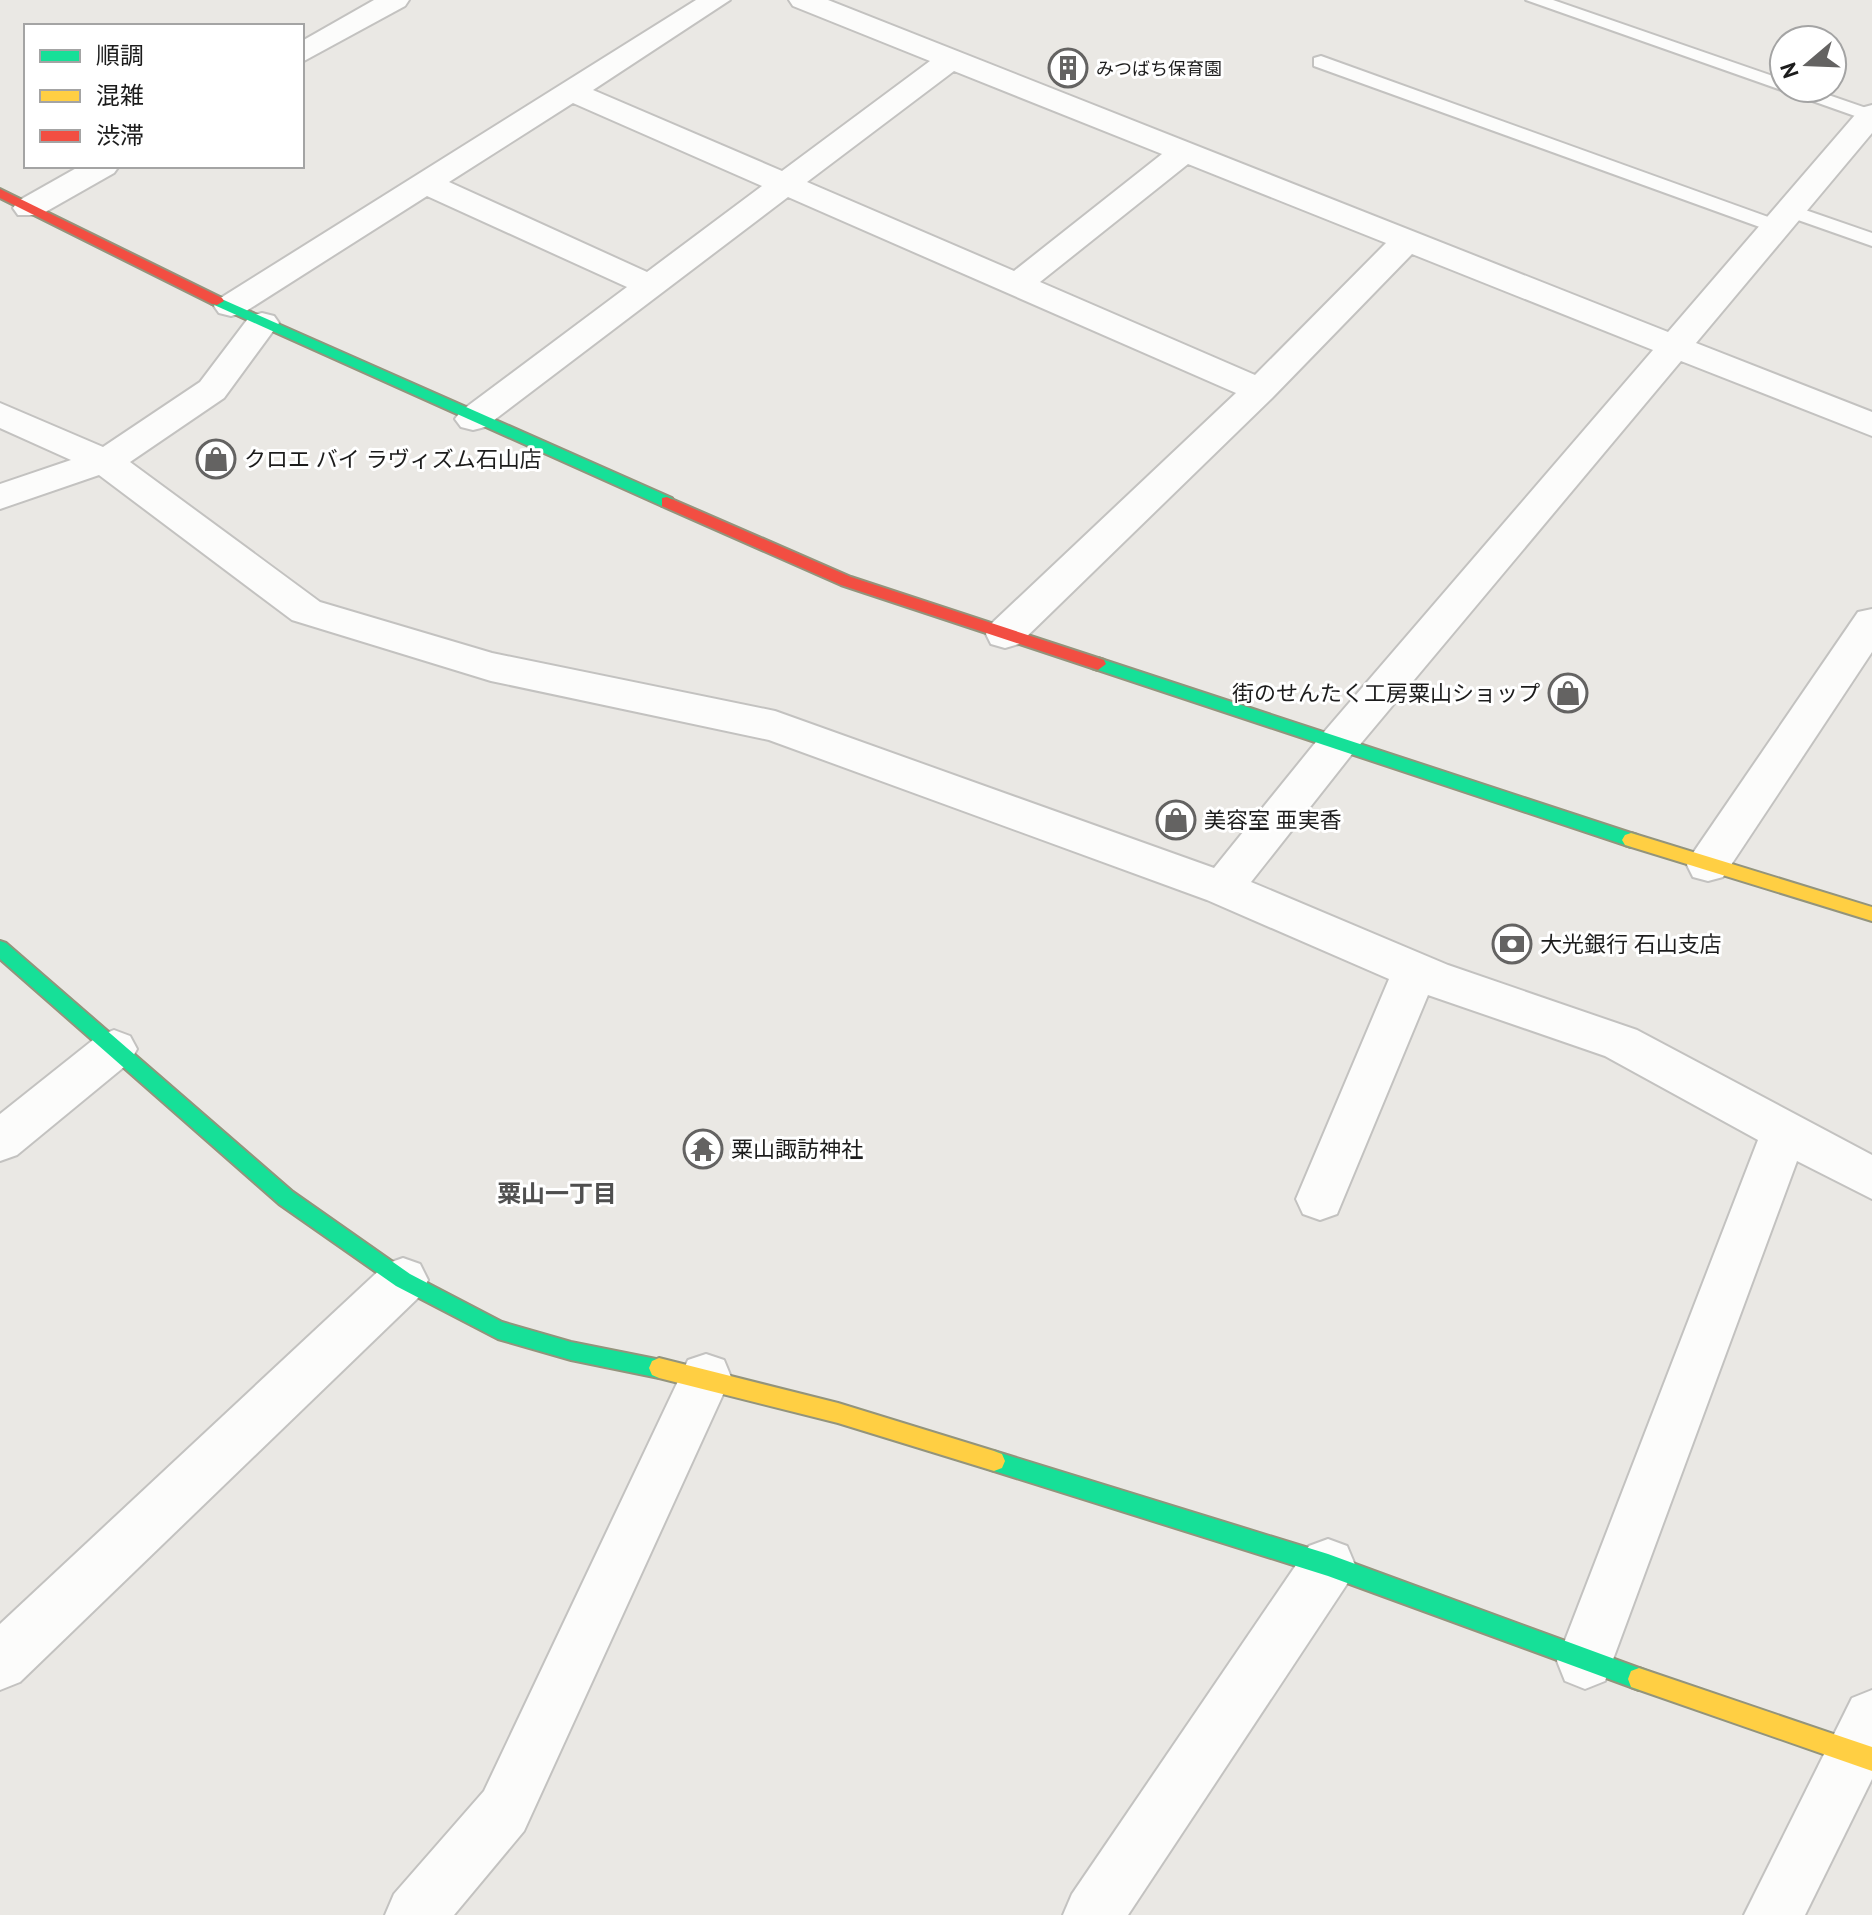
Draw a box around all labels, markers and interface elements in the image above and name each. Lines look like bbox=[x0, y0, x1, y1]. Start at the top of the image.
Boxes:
legend bbox=[24, 24, 304, 168]
north arrow bbox=[1768, 24, 1848, 104]
text: 順調 bbox=[96, 40, 144, 71]
building icon: みつばち保育園 bbox=[1047, 47, 1089, 89]
place label: みつばち保育園 bbox=[1096, 57, 1222, 80]
text: N bbox=[1773, 59, 1805, 82]
text: 混雑 bbox=[96, 80, 144, 111]
text: 渋滞 bbox=[96, 120, 144, 151]
shop icon: クロエ バイ ラヴィズム石山店 bbox=[195, 438, 237, 480]
place label: クロエ バイ ラヴィズム石山店 bbox=[244, 445, 542, 473]
shop icon: 街のせんたく工房粟山ショップ bbox=[1547, 672, 1589, 714]
place label: 街のせんたく工房粟山ショップ bbox=[1232, 679, 1540, 707]
shop icon: 美容室 亜実香 bbox=[1155, 799, 1197, 841]
place label: 美容室 亜実香 bbox=[1204, 806, 1342, 834]
bank icon: 大光銀行 石山支店 bbox=[1491, 923, 1533, 965]
place label: 大光銀行 石山支店 bbox=[1540, 930, 1722, 958]
temple icon: 粟山諏訪神社 bbox=[682, 1128, 724, 1170]
place label: 粟山諏訪神社 bbox=[731, 1135, 863, 1163]
district label: 粟山一丁目 bbox=[497, 1178, 617, 1209]

